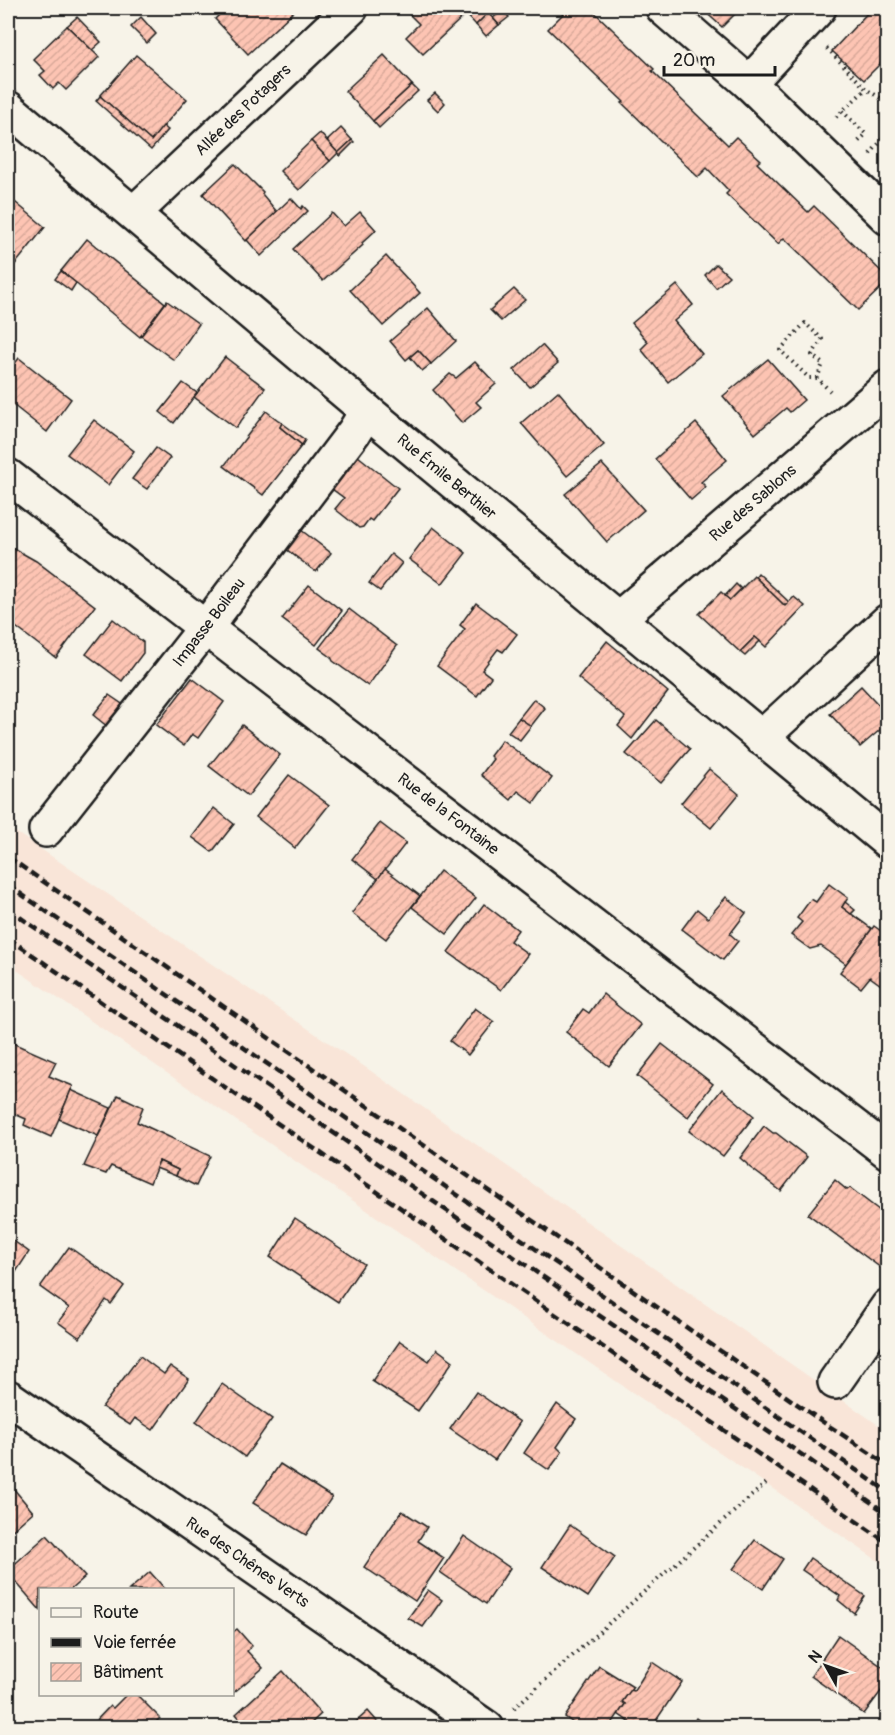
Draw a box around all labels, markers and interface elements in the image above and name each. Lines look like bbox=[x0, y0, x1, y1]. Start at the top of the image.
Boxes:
scale bar bbox=[664, 39, 775, 77]
text: 20 m bbox=[673, 49, 715, 72]
street label: Allée des Potagers bbox=[191, 60, 295, 160]
street label: Rue Émile Berthier bbox=[393, 430, 501, 524]
street label: Rue des Sablons bbox=[706, 460, 800, 546]
street label: Impasse Boileau bbox=[168, 574, 250, 671]
street label: Rue de la Fontaine bbox=[393, 769, 503, 859]
street label: Rue des Chênes Verts bbox=[182, 1513, 313, 1612]
legend bbox=[39, 1588, 234, 1696]
text: Route bbox=[93, 1601, 138, 1624]
text: Voie ferrée bbox=[93, 1631, 176, 1654]
north arrow bbox=[796, 1636, 856, 1696]
text: N bbox=[804, 1646, 827, 1668]
text: Bâtiment bbox=[93, 1661, 164, 1684]

